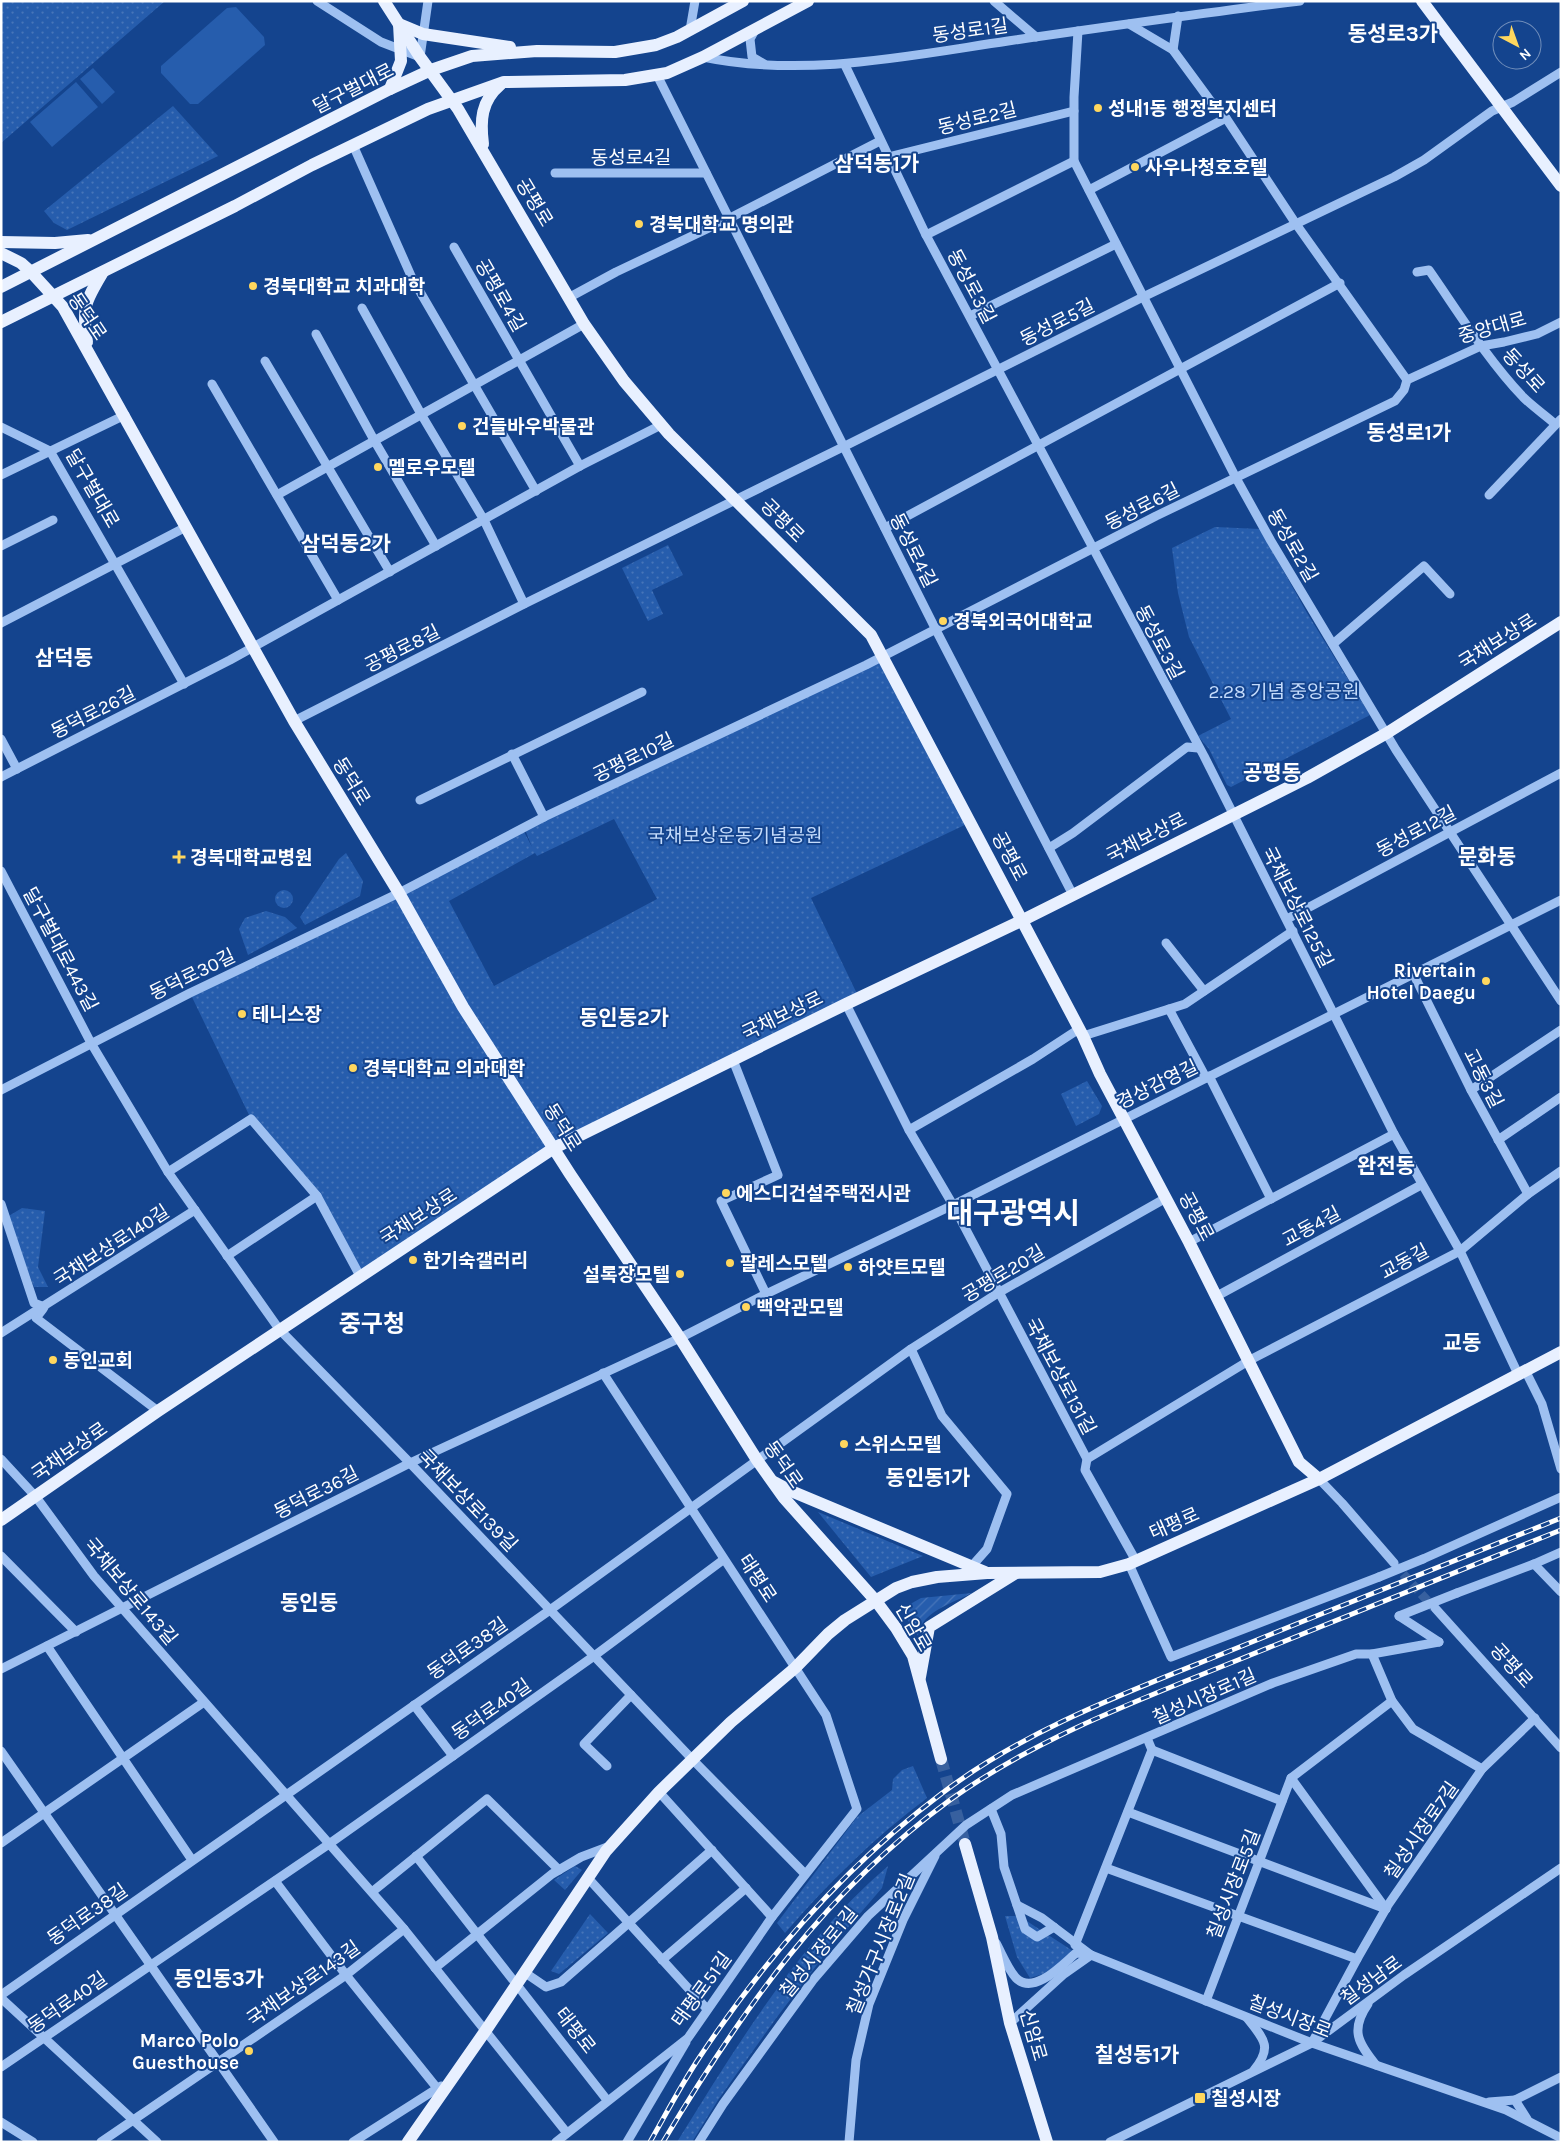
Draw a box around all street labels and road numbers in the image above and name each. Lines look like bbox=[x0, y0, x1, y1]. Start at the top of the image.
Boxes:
street label: 동성로1길 bbox=[931, 15, 1009, 47]
street label: 달구벌대로 bbox=[310, 59, 397, 119]
street label: 동성로2길 bbox=[935, 99, 1019, 139]
street label: 동성로4길 bbox=[591, 147, 671, 169]
street label: 공평로 bbox=[511, 174, 557, 231]
street label: 동성로3길 bbox=[942, 245, 1000, 327]
street label: 공평로4길 bbox=[470, 255, 530, 336]
street label: 동덕로 bbox=[63, 289, 111, 344]
street label: 동성로5길 bbox=[1017, 295, 1098, 351]
street label: 중앙대로 bbox=[1456, 308, 1529, 348]
street label: 동성로 bbox=[1498, 344, 1549, 398]
street label: 달구벌대로 bbox=[61, 445, 124, 532]
street label: 동성로6길 bbox=[1101, 479, 1183, 535]
street label: 공평로 bbox=[756, 494, 809, 547]
street label: 동성로2길 bbox=[1262, 505, 1322, 586]
street label: 동성로4길 bbox=[885, 510, 941, 591]
street label: 동성로3길 bbox=[1130, 601, 1188, 683]
street label: 국채보상로 bbox=[1455, 609, 1540, 674]
street label: 공평로8길 bbox=[361, 621, 444, 677]
street label: 동덕로26길 bbox=[48, 682, 139, 744]
street label: 공평로10길 bbox=[589, 729, 678, 787]
street label: 동덕로 bbox=[328, 753, 374, 810]
street label: 동성로12길 bbox=[1373, 802, 1460, 862]
street label: 국채보상로 bbox=[1103, 808, 1190, 868]
street label: 공평로 bbox=[987, 828, 1031, 885]
street label: 국채보상로125길 bbox=[1257, 843, 1337, 972]
street label: 달구벌대로443길 bbox=[18, 884, 102, 1015]
street label: 동덕로30길 bbox=[146, 945, 239, 1005]
street label: 국채보상로 bbox=[738, 987, 827, 1045]
street label: 교동3길 bbox=[1459, 1045, 1507, 1112]
street label: 경상감영길 bbox=[1113, 1056, 1202, 1114]
street label: 동덕로 bbox=[539, 1099, 585, 1156]
street label: 국채보상로 bbox=[376, 1184, 461, 1250]
street label: 공평로 bbox=[1174, 1188, 1218, 1245]
street label: 국채보상로140길 bbox=[50, 1200, 173, 1291]
street label: 교동4길 bbox=[1278, 1202, 1344, 1251]
street label: 교동길 bbox=[1376, 1240, 1433, 1284]
street label: 공평로20길 bbox=[958, 1241, 1049, 1307]
street label: 국채보상로131길 bbox=[1020, 1315, 1100, 1438]
street label: 국채보상로 bbox=[27, 1418, 112, 1486]
street label: 동덕로 bbox=[759, 1437, 807, 1492]
street label: 국채보상로139길 bbox=[413, 1445, 522, 1556]
street label: 동덕로36길 bbox=[270, 1462, 362, 1524]
street label: 태평로 bbox=[1146, 1503, 1203, 1545]
street label: 국채보상로143길 bbox=[79, 1534, 181, 1650]
street label: 태평로 bbox=[734, 1551, 781, 1607]
street label: 신암로 bbox=[890, 1599, 936, 1656]
street label: 동덕로38길 bbox=[423, 1613, 512, 1684]
street label: 공평로 bbox=[1486, 1639, 1537, 1693]
street label: 칠성시장로1길 bbox=[1149, 1664, 1260, 1730]
street label: 동덕로40길 bbox=[448, 1674, 535, 1745]
street label: 칠성시장로7길 bbox=[1380, 1778, 1463, 1883]
street label: 칠성시장로5길 bbox=[1203, 1826, 1265, 1942]
street label: 칠성가구시장로2길 bbox=[842, 1870, 919, 2018]
street label: 동덕로38길 bbox=[43, 1879, 132, 1950]
street label: 칠성시장로1길 bbox=[775, 1903, 862, 2003]
street label: 국채보상로143길 bbox=[243, 1937, 364, 2031]
street label: 태평로51길 bbox=[667, 1948, 736, 2031]
street label: 칠성남로 bbox=[1337, 1951, 1406, 2010]
street label: 동덕로40길 bbox=[24, 1967, 111, 2038]
street label: 칠성시장로 bbox=[1245, 1991, 1334, 2043]
street label: 태평로 bbox=[550, 2003, 600, 2058]
street label: 신암로 bbox=[1015, 2007, 1051, 2064]

